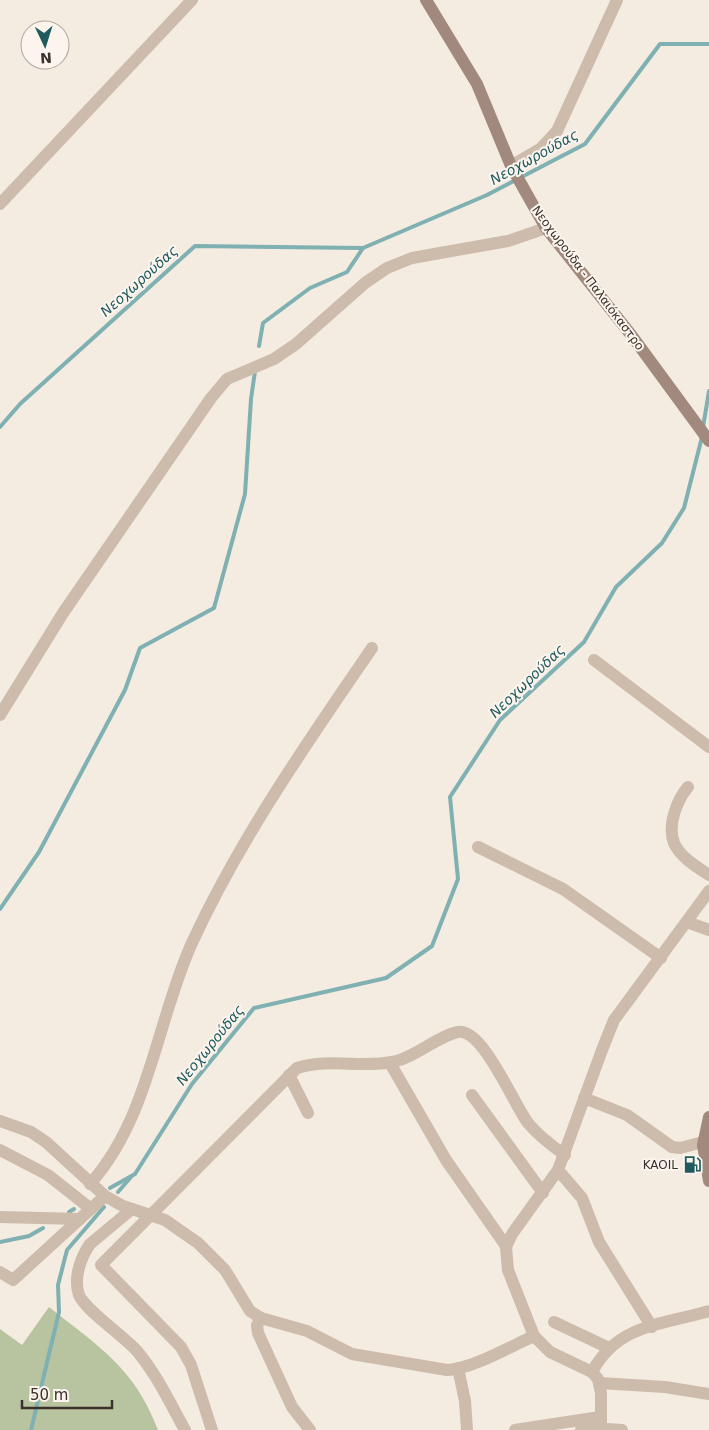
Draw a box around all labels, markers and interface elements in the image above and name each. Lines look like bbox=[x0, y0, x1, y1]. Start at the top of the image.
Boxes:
north arrow bbox=[20, 20, 70, 70]
text: N bbox=[40, 50, 52, 66]
water label: Νεοχωρούδας bbox=[487, 126, 581, 188]
street label: Νεοχωρούδα - Παλαιόκαστρο bbox=[529, 203, 647, 353]
water label: Νεοχωρούδας bbox=[97, 242, 181, 320]
water label: Νεοχωρούδας bbox=[486, 641, 568, 721]
water label: Νεοχωρούδας bbox=[173, 1002, 247, 1088]
fuel station icon: KAOIL bbox=[682, 1155, 702, 1175]
place label: KAOIL bbox=[643, 1158, 678, 1172]
scale bar bbox=[22, 1378, 112, 1410]
text: 50 m bbox=[30, 1386, 68, 1404]

